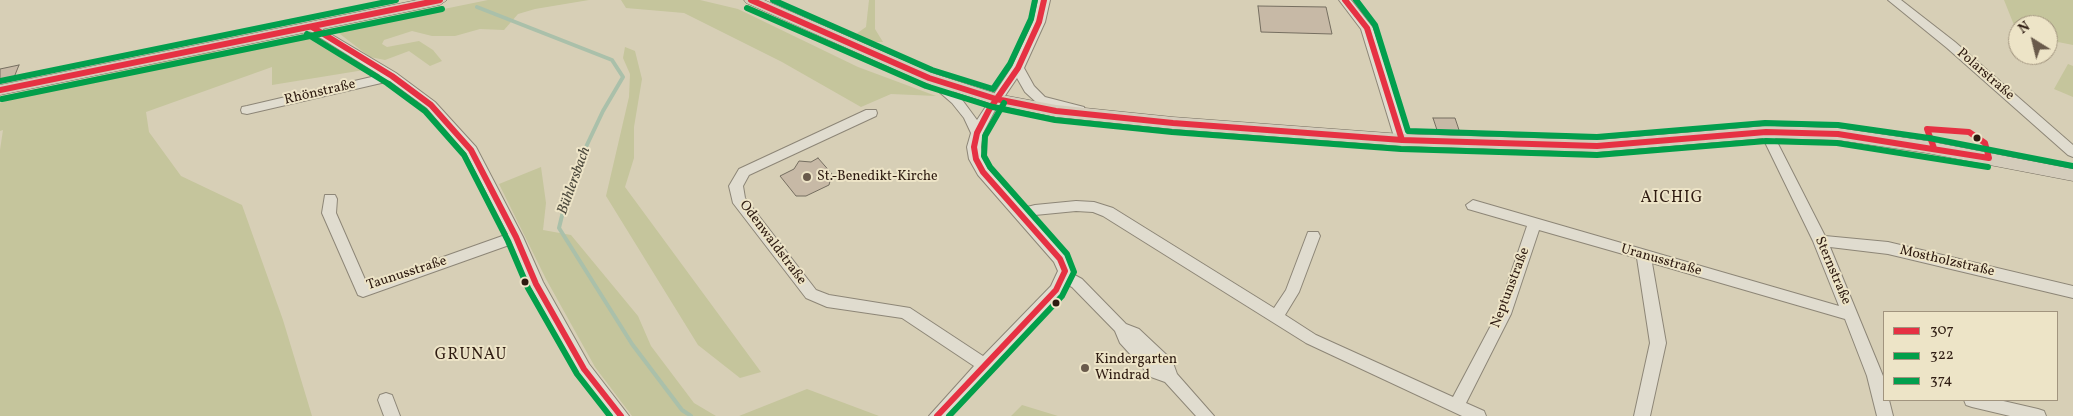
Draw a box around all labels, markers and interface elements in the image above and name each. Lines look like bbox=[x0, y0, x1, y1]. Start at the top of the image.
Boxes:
north arrow bbox=[2008, 15, 2058, 65]
text: N bbox=[2015, 18, 2034, 39]
street label: Polarstraße bbox=[1953, 45, 2017, 105]
street label: Rhönstraße bbox=[283, 77, 357, 109]
unlabelled marker bbox=[1972, 133, 1982, 143]
water label: Bühlersbach bbox=[554, 145, 596, 217]
place label: St.-Benedikt-Kirche bbox=[817, 169, 938, 185]
marker: St.-Benedikt-Kirche bbox=[801, 171, 813, 183]
district label: AICHIG bbox=[1640, 189, 1704, 209]
street label: Odenwaldstraße bbox=[735, 198, 809, 288]
street label: Sternstraße bbox=[1810, 235, 1854, 307]
street label: Uranusstraße bbox=[1619, 241, 1703, 281]
street label: Mostholzstraße bbox=[1898, 243, 1996, 281]
street label: Neptunstraße bbox=[1488, 245, 1534, 331]
street label: Taunusstraße bbox=[365, 253, 449, 295]
unlabelled marker bbox=[520, 277, 530, 287]
unlabelled marker bbox=[1051, 298, 1061, 308]
legend bbox=[1883, 311, 2058, 401]
text: 307 bbox=[1930, 320, 1954, 341]
text: 322 bbox=[1930, 345, 1954, 366]
district label: GRUNAU bbox=[434, 346, 508, 366]
place label: Kindergarten Windrad bbox=[1095, 352, 1177, 384]
marker: Kindergarten Windrad bbox=[1079, 362, 1091, 374]
text: 374 bbox=[1930, 370, 1952, 391]

